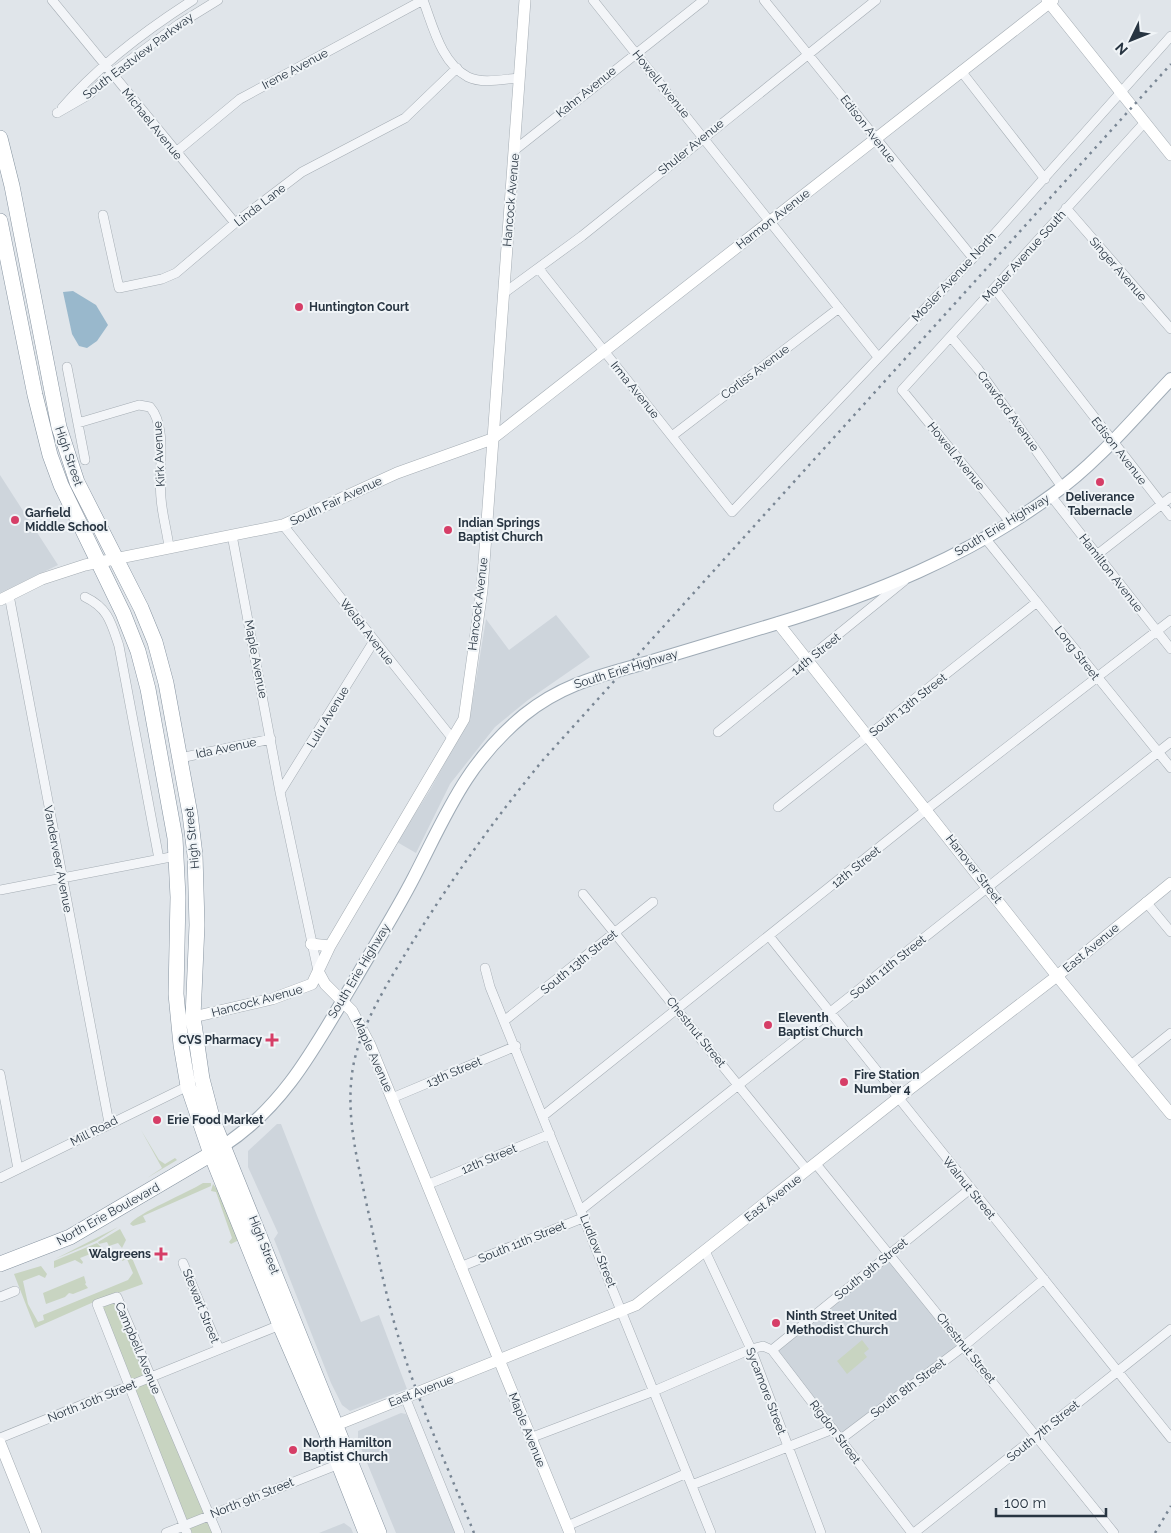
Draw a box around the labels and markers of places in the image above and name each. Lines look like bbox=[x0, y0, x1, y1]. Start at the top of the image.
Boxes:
place label: Huntington Court bbox=[309, 300, 410, 314]
marker: Huntington Court bbox=[293, 301, 305, 313]
marker: Deliverance Tabernacle bbox=[1094, 476, 1106, 488]
place label: Deliverance Tabernacle bbox=[1066, 490, 1134, 518]
place label: Garfield Middle School bbox=[25, 506, 108, 534]
marker: Garfield Middle School bbox=[9, 514, 21, 526]
place label: Indian Springs Baptist Church bbox=[458, 516, 543, 544]
marker: Indian Springs Baptist Church bbox=[442, 524, 454, 536]
place label: Eleventh Baptist Church bbox=[778, 1011, 863, 1039]
marker: Eleventh Baptist Church bbox=[762, 1019, 774, 1031]
place label: CVS Pharmacy bbox=[178, 1033, 262, 1047]
marker: CVS Pharmacy bbox=[266, 1034, 278, 1046]
place label: Fire Station Number 4 bbox=[854, 1068, 919, 1096]
marker: Fire Station Number 4 bbox=[838, 1076, 850, 1088]
place label: Erie Food Market bbox=[167, 1113, 264, 1127]
marker: Erie Food Market bbox=[151, 1114, 163, 1126]
place label: Walgreens bbox=[89, 1247, 151, 1261]
marker: Walgreens bbox=[155, 1248, 167, 1260]
place label: Ninth Street United Methodist Church bbox=[786, 1309, 897, 1337]
marker: Ninth Street United Methodist Church bbox=[770, 1317, 782, 1329]
place label: North Hamilton Baptist Church bbox=[303, 1436, 391, 1464]
marker: North Hamilton Baptist Church bbox=[287, 1444, 299, 1456]

